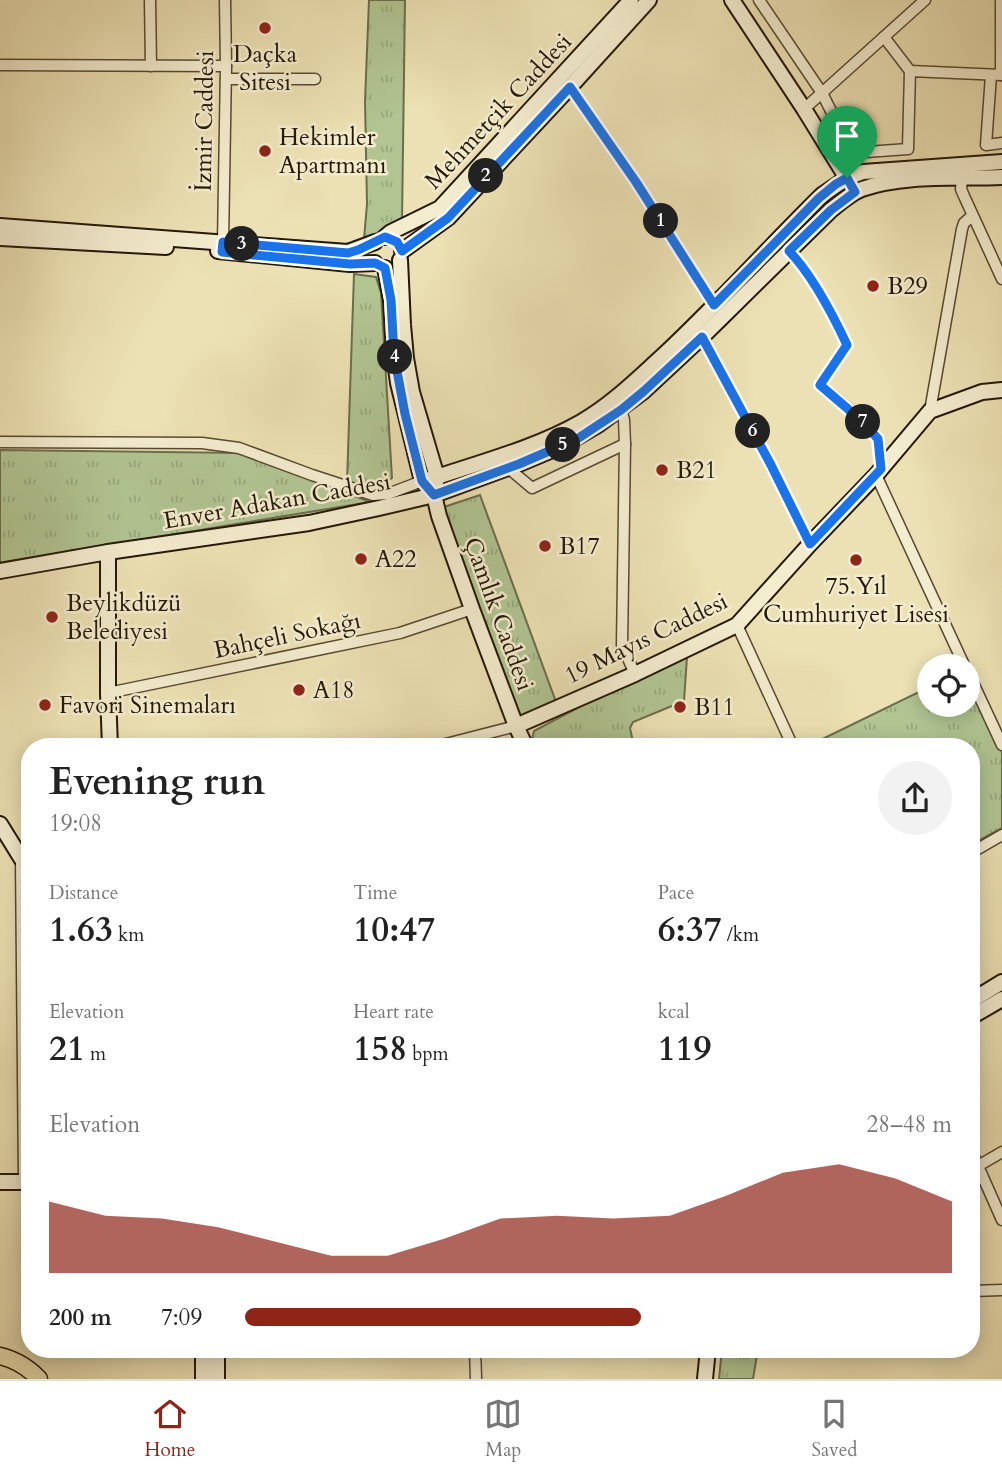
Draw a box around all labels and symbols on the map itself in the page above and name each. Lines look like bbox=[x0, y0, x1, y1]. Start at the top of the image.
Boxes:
marker: Daçka Sitesi bbox=[257, 20, 273, 36]
street label: Mehmetçik Caddesi bbox=[417, 26, 580, 197]
place label: Daçka Sitesi bbox=[233, 38, 298, 99]
street label: İzmir Caddesi bbox=[187, 50, 222, 192]
pin bbox=[817, 106, 877, 178]
place label: Hekimler Apartmanı bbox=[279, 121, 387, 182]
marker: Hekimler Apartmanı bbox=[257, 143, 273, 159]
pin: 2 bbox=[468, 158, 504, 194]
pin: 1 bbox=[644, 204, 678, 238]
pin: 3 bbox=[224, 226, 260, 262]
place label: B29 bbox=[887, 270, 928, 303]
marker: B29 bbox=[865, 278, 881, 294]
pin: 4 bbox=[378, 340, 412, 374]
pin: 7 bbox=[846, 404, 880, 440]
pin: 6 bbox=[736, 414, 770, 448]
pin: 5 bbox=[546, 428, 580, 462]
place label: B21 bbox=[676, 454, 717, 487]
marker: B21 bbox=[654, 462, 670, 478]
street label: Enver Adakan Caddesi bbox=[161, 465, 394, 538]
place label: B17 bbox=[559, 530, 600, 563]
street label: Çamlık Caddesi bbox=[455, 533, 542, 696]
marker: B17 bbox=[537, 538, 553, 554]
place label: A22 bbox=[375, 543, 417, 576]
marker: A22 bbox=[353, 551, 369, 567]
marker: 75.Yıl Cumhuriyet Lisesi bbox=[848, 552, 864, 568]
place label: 75.Yıl Cumhuriyet Lisesi bbox=[763, 570, 949, 631]
street label: 19 Mayıs Caddesi bbox=[559, 585, 734, 692]
place label: Beylikdüzü Belediyesi bbox=[66, 587, 181, 648]
street label: Bahçeli Sokağı bbox=[211, 604, 364, 667]
marker: Beylikdüzü Belediyesi bbox=[44, 609, 60, 625]
place label: A18 bbox=[313, 674, 355, 707]
marker: A18 bbox=[291, 682, 307, 698]
place label: Favori Sinemaları bbox=[59, 689, 236, 722]
place label: B11 bbox=[694, 691, 735, 724]
marker: Favori Sinemaları bbox=[37, 697, 53, 713]
marker: B11 bbox=[672, 699, 688, 715]

